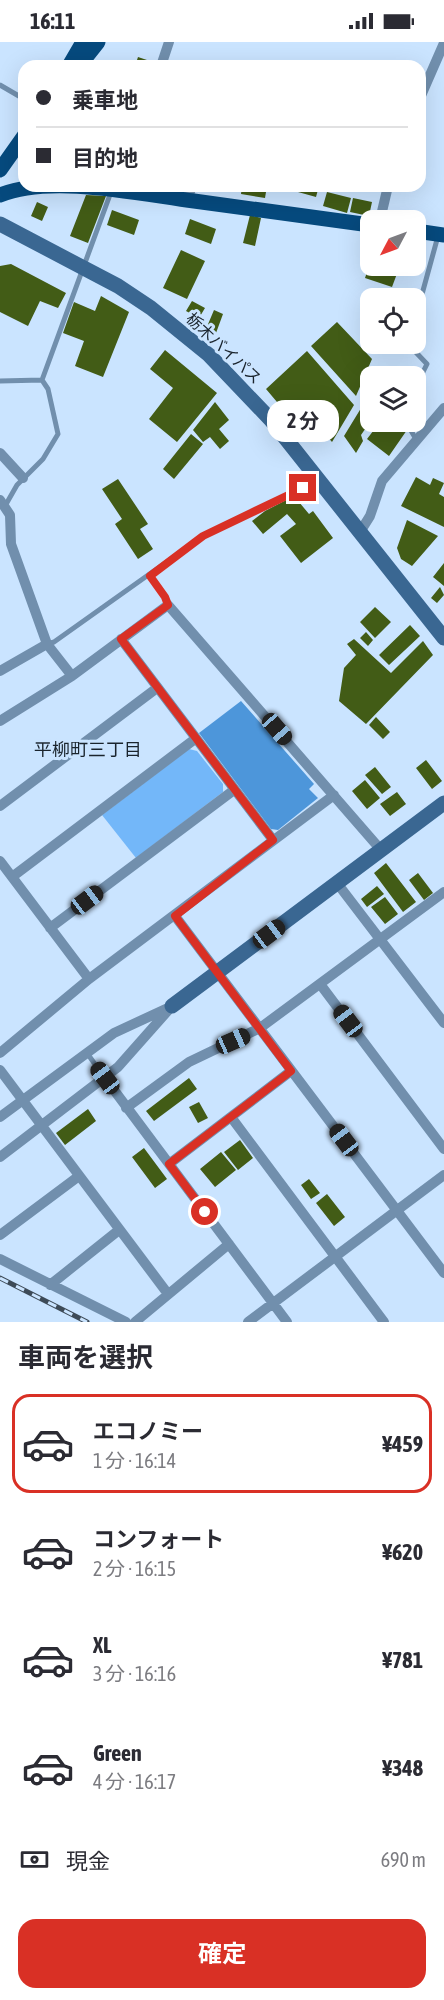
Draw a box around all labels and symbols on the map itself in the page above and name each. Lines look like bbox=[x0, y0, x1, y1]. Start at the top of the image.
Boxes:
north arrow bbox=[360, 210, 426, 276]
street label: 栃木バイパス bbox=[183, 309, 265, 387]
callout: 2 分 bbox=[267, 401, 339, 443]
route end bbox=[289, 474, 316, 501]
car bbox=[258, 710, 296, 748]
district label: 平柳町三丁目 bbox=[34, 739, 142, 760]
car bbox=[67, 882, 107, 918]
car bbox=[249, 916, 289, 952]
car bbox=[330, 1001, 366, 1041]
car bbox=[213, 1025, 253, 1057]
car bbox=[87, 1058, 123, 1098]
car bbox=[326, 1120, 362, 1160]
route start bbox=[191, 1198, 218, 1225]

